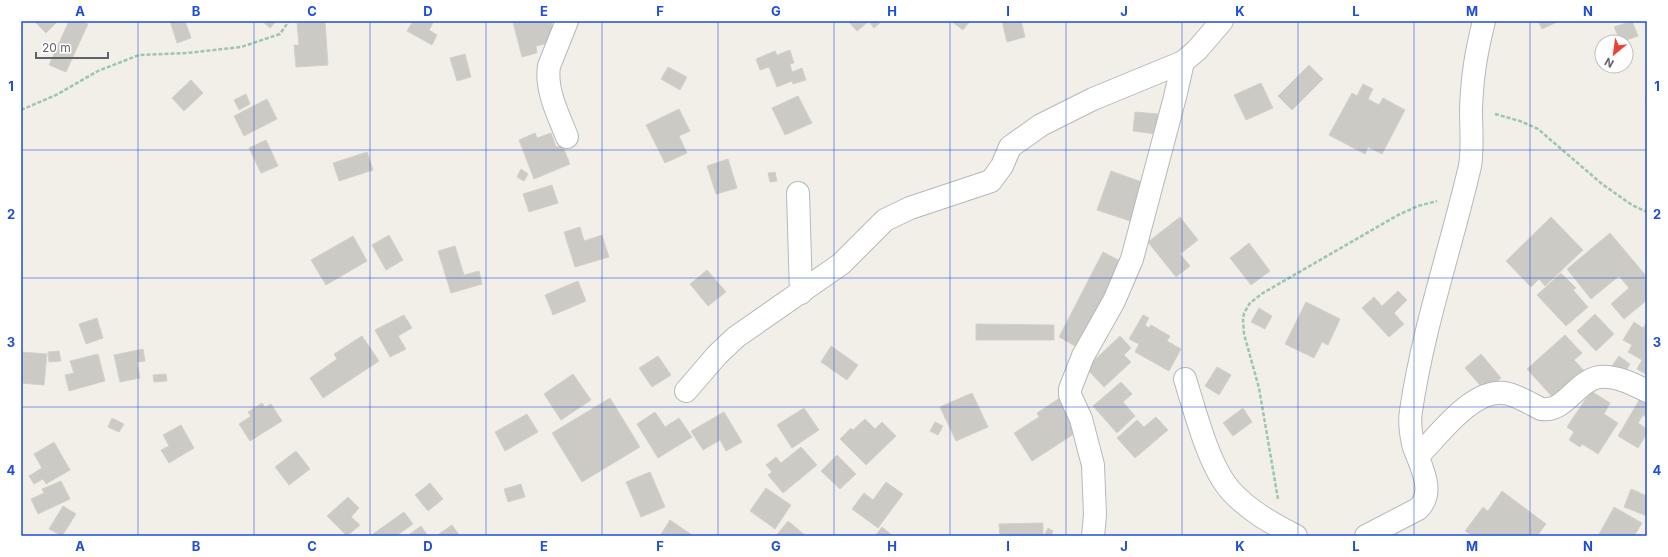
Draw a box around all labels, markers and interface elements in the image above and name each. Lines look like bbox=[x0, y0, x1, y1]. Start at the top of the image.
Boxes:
text: A bbox=[75, 3, 85, 19]
text: B bbox=[192, 3, 201, 19]
text: C bbox=[307, 3, 317, 19]
text: D bbox=[423, 3, 433, 19]
text: E bbox=[540, 3, 548, 19]
text: F bbox=[656, 3, 664, 19]
text: G bbox=[771, 3, 781, 19]
text: H bbox=[887, 3, 897, 19]
text: I bbox=[1006, 3, 1010, 19]
text: J bbox=[1120, 3, 1128, 19]
text: K bbox=[1235, 3, 1245, 19]
text: L bbox=[1352, 3, 1360, 19]
text: M bbox=[1466, 3, 1478, 19]
text: N bbox=[1583, 3, 1593, 19]
scale bar bbox=[36, 34, 108, 60]
north arrow bbox=[1594, 34, 1634, 74]
text: 20 m bbox=[42, 40, 71, 55]
text: N bbox=[1602, 55, 1616, 71]
text: 1 bbox=[8, 78, 14, 94]
text: 1 bbox=[1654, 78, 1660, 94]
text: 2 bbox=[7, 206, 15, 222]
text: 2 bbox=[1653, 206, 1661, 222]
text: 3 bbox=[7, 334, 15, 350]
text: 3 bbox=[1653, 334, 1661, 350]
text: 4 bbox=[7, 462, 16, 478]
text: 4 bbox=[1653, 462, 1662, 478]
text: A bbox=[75, 538, 85, 554]
text: B bbox=[192, 538, 201, 554]
text: C bbox=[307, 538, 317, 554]
text: D bbox=[423, 538, 433, 554]
text: E bbox=[540, 538, 548, 554]
text: F bbox=[656, 538, 664, 554]
text: G bbox=[771, 538, 781, 554]
text: H bbox=[887, 538, 897, 554]
text: I bbox=[1006, 538, 1010, 554]
text: J bbox=[1120, 538, 1128, 554]
text: K bbox=[1235, 538, 1245, 554]
text: L bbox=[1352, 538, 1360, 554]
text: M bbox=[1466, 538, 1478, 554]
text: N bbox=[1583, 538, 1593, 554]

